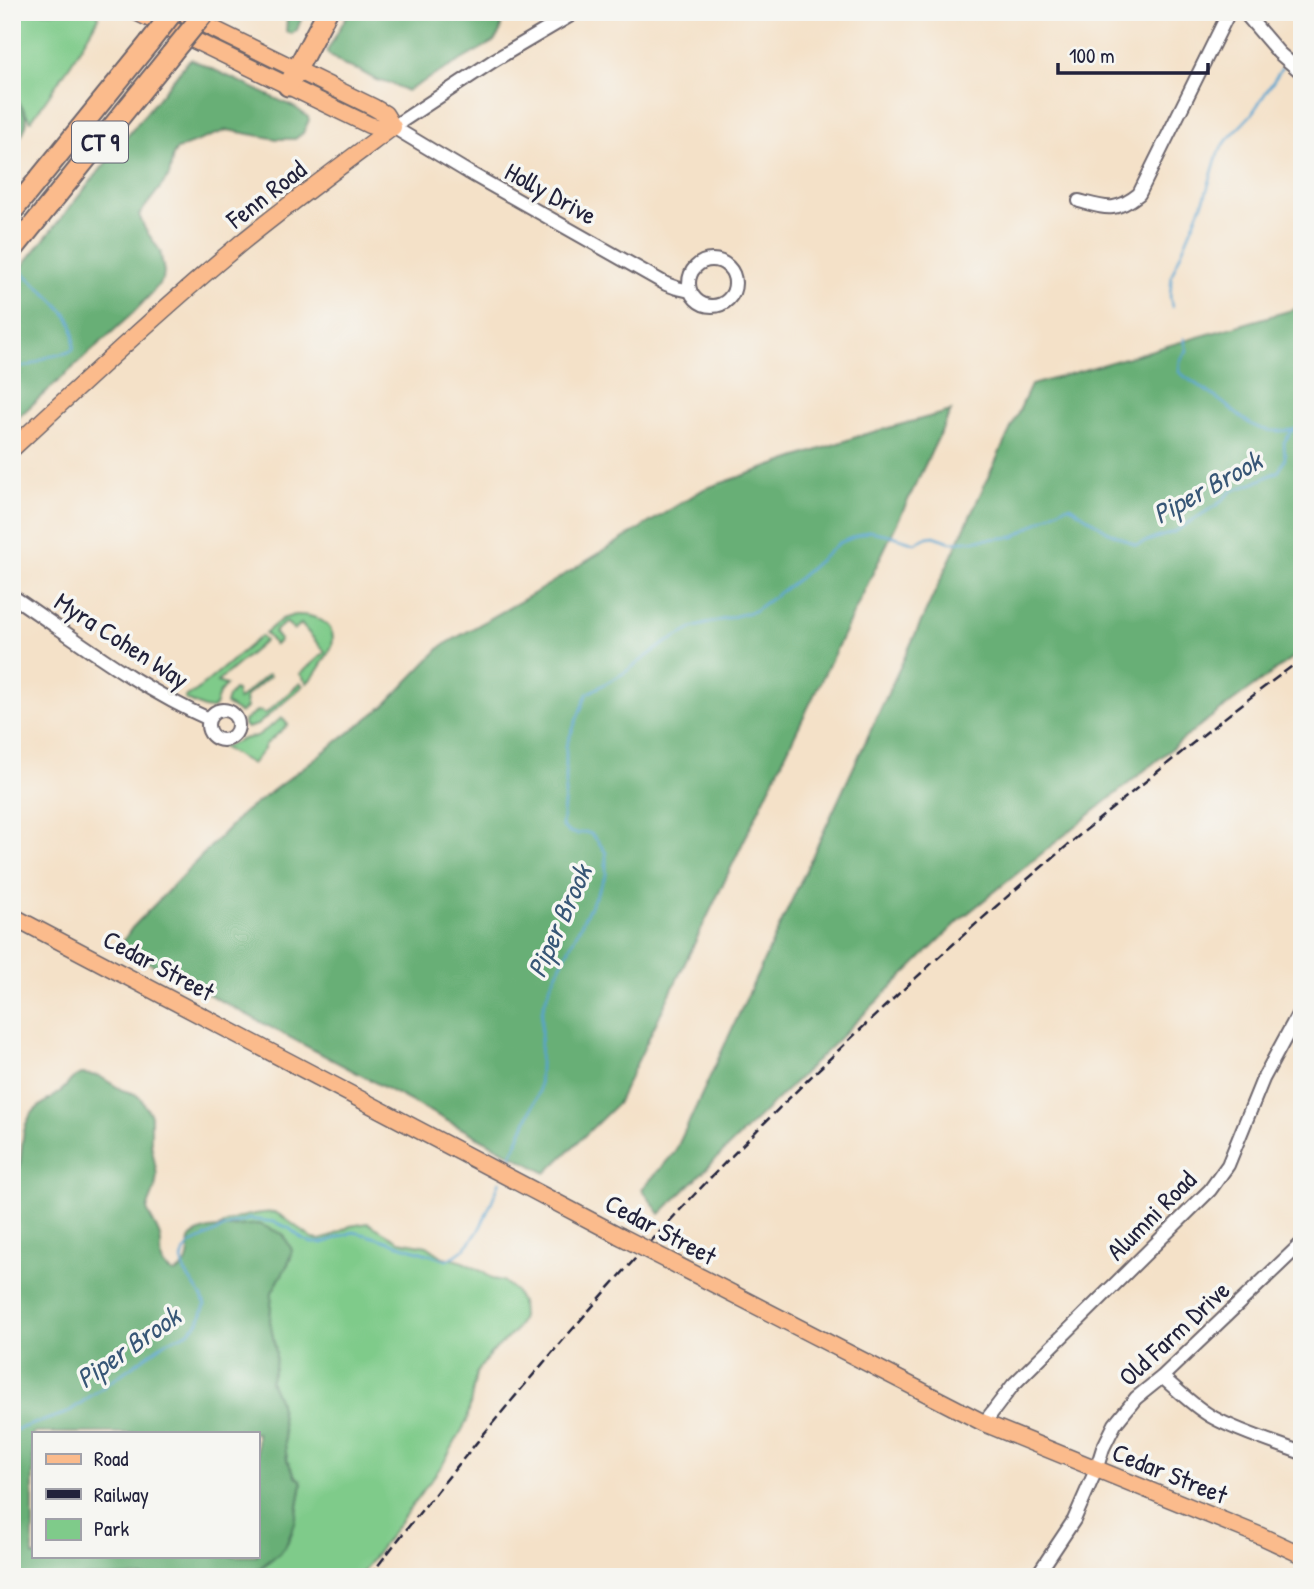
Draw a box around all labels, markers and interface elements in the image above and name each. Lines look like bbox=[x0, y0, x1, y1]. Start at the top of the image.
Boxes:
scale bar bbox=[1058, 32, 1209, 76]
text: 100 m bbox=[1069, 41, 1115, 70]
road number: CT 9 bbox=[72, 122, 128, 162]
street label: Fenn Road bbox=[218, 152, 313, 237]
street label: Holly Drive bbox=[499, 154, 603, 232]
water label: Piper Brook bbox=[1146, 440, 1270, 533]
street label: Myra Cohen Way bbox=[48, 583, 196, 697]
water label: Piper Brook bbox=[517, 857, 602, 983]
street label: Cedar Street bbox=[97, 921, 222, 1009]
street label: Alumni Road bbox=[1098, 1162, 1204, 1268]
street label: Cedar Street bbox=[599, 1185, 724, 1273]
street label: Old Farm Drive bbox=[1111, 1272, 1237, 1394]
water label: Piper Brook bbox=[68, 1296, 190, 1397]
legend bbox=[32, 1432, 259, 1558]
street label: Cedar Street bbox=[1107, 1434, 1234, 1512]
text: Road bbox=[94, 1444, 128, 1473]
text: Railway bbox=[94, 1480, 149, 1509]
text: Park bbox=[94, 1514, 129, 1543]

